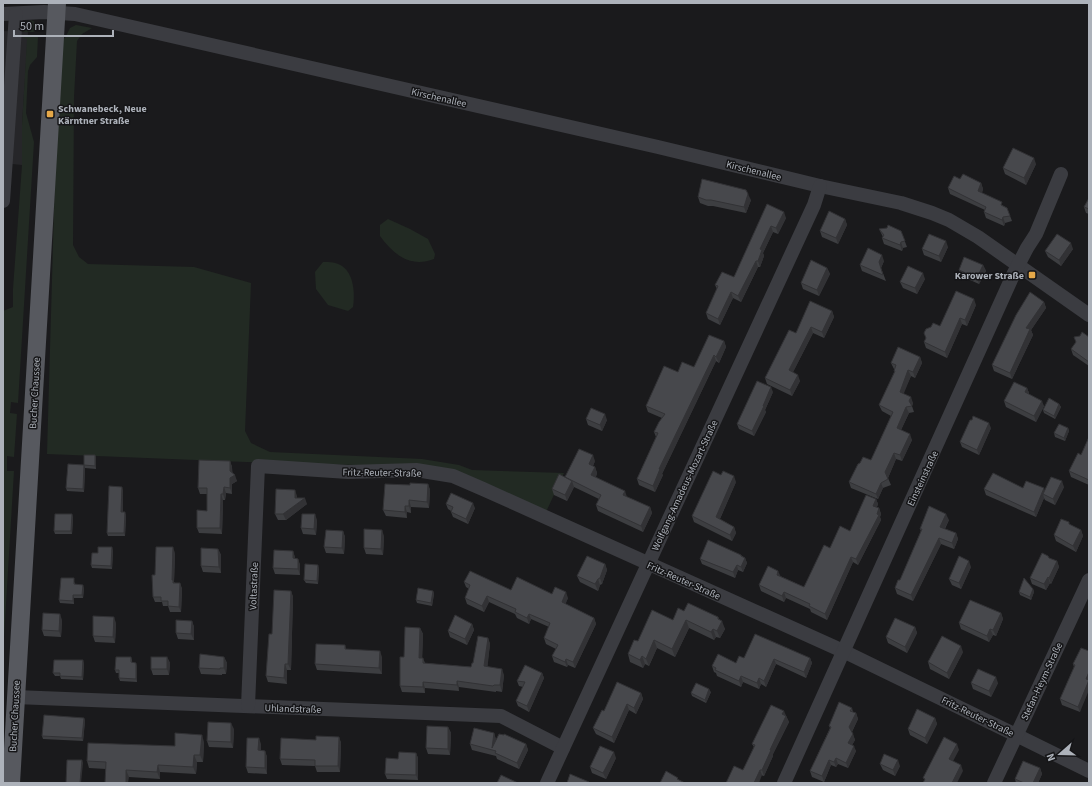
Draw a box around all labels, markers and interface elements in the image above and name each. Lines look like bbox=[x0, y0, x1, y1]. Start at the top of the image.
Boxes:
scale bar bbox=[14, 12, 113, 38]
text: 50 m bbox=[20, 18, 44, 35]
street label: Kirschenallee bbox=[410, 85, 468, 111]
place label: Schwanebeck, Neue Kärntner Straße bbox=[58, 102, 147, 128]
marker: Schwanebeck, Neue Kärntner Straße bbox=[45, 109, 55, 119]
street label: Kirschenallee bbox=[725, 157, 783, 185]
place label: Karower Straße bbox=[955, 269, 1024, 283]
marker: Karower Straße bbox=[1027, 270, 1037, 280]
street label: Bucher Chaussee bbox=[26, 357, 44, 429]
street label: Wolfgang-Amadeus-Mozart-Straße bbox=[648, 418, 721, 553]
street label: Einsteinstraße bbox=[904, 448, 942, 508]
street label: Fritz-Reuter-Straße bbox=[342, 465, 422, 481]
street label: Fritz-Reuter-Straße bbox=[645, 558, 723, 603]
street label: Voltastraße bbox=[246, 562, 262, 610]
street label: Stefan-Heym-Straße bbox=[1018, 640, 1066, 723]
street label: Bucher Chaussee bbox=[6, 680, 24, 752]
street label: Fritz-Reuter-Straße bbox=[939, 693, 1016, 741]
street label: Uhlandstraße bbox=[264, 701, 322, 717]
north arrow bbox=[1040, 734, 1080, 774]
text: N bbox=[1043, 751, 1059, 763]

